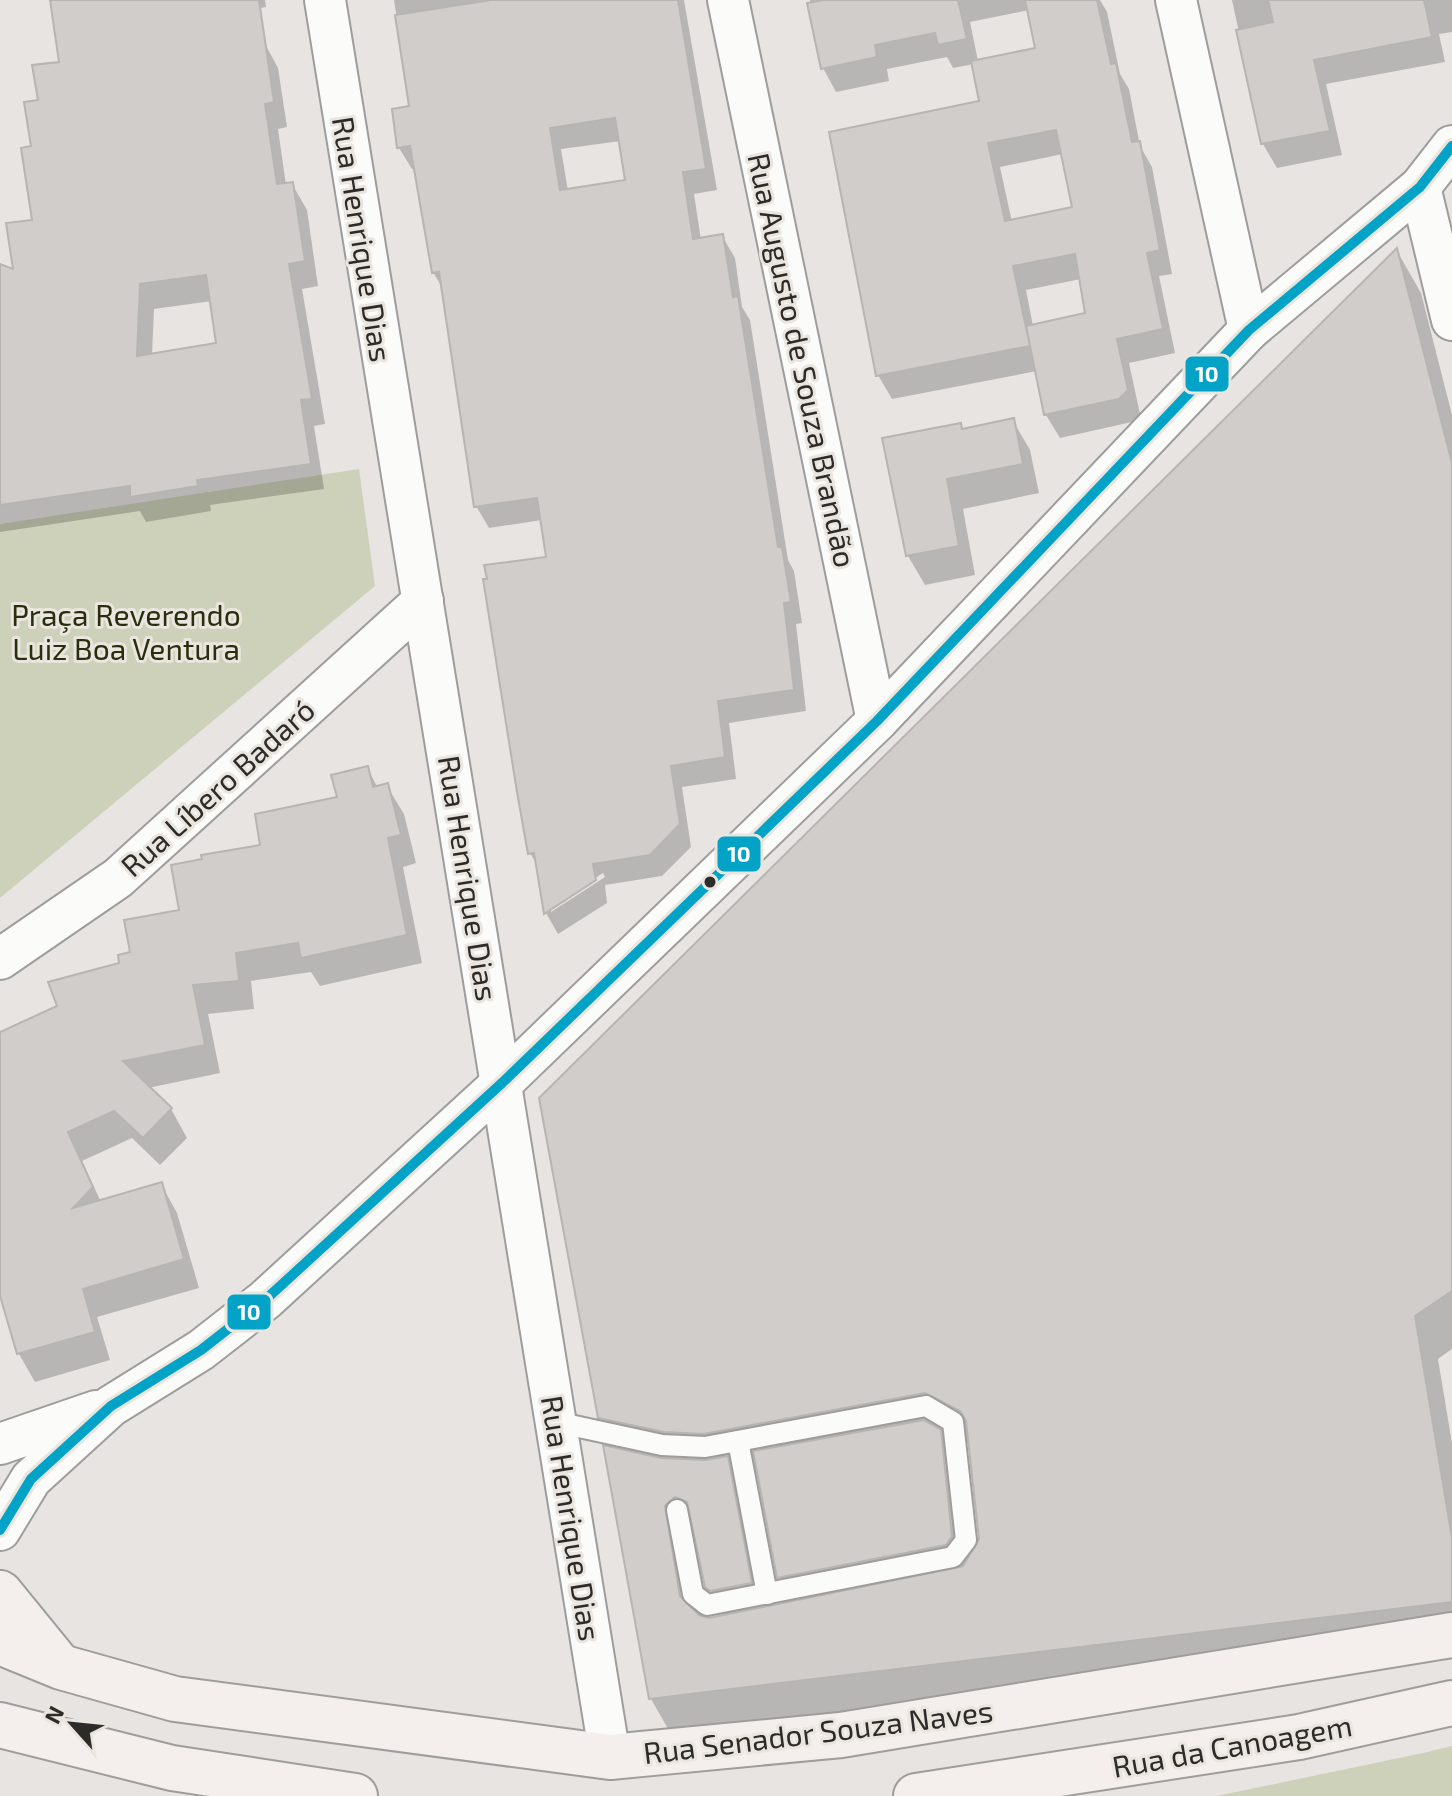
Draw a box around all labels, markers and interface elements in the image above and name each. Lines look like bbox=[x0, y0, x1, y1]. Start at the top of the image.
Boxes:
street label: Rua Henrique Dias bbox=[326, 114, 400, 364]
street label: Rua Augusto de Souza Brandão bbox=[741, 150, 865, 570]
line badge: 10 bbox=[1184, 355, 1230, 393]
text: 10 bbox=[1195, 360, 1219, 386]
park label: Praça Reverendo Luiz Boa Ventura bbox=[11, 596, 241, 666]
street label: Rua Líbero Badaró bbox=[113, 691, 321, 883]
street label: Rua Henrique Dias bbox=[432, 753, 506, 1003]
line badge: 10 bbox=[716, 835, 762, 873]
text: 10 bbox=[727, 840, 751, 866]
unlabelled marker bbox=[702, 874, 718, 890]
line badge: 10 bbox=[226, 1293, 272, 1331]
text: 10 bbox=[237, 1298, 261, 1324]
street label: Rua Henrique Dias bbox=[535, 1393, 609, 1643]
north arrow bbox=[32, 1684, 112, 1764]
street label: Rua Senador Souza Naves bbox=[641, 1692, 995, 1770]
text: N bbox=[38, 1701, 68, 1727]
street label: Rua da Canoagem bbox=[1109, 1706, 1355, 1784]

